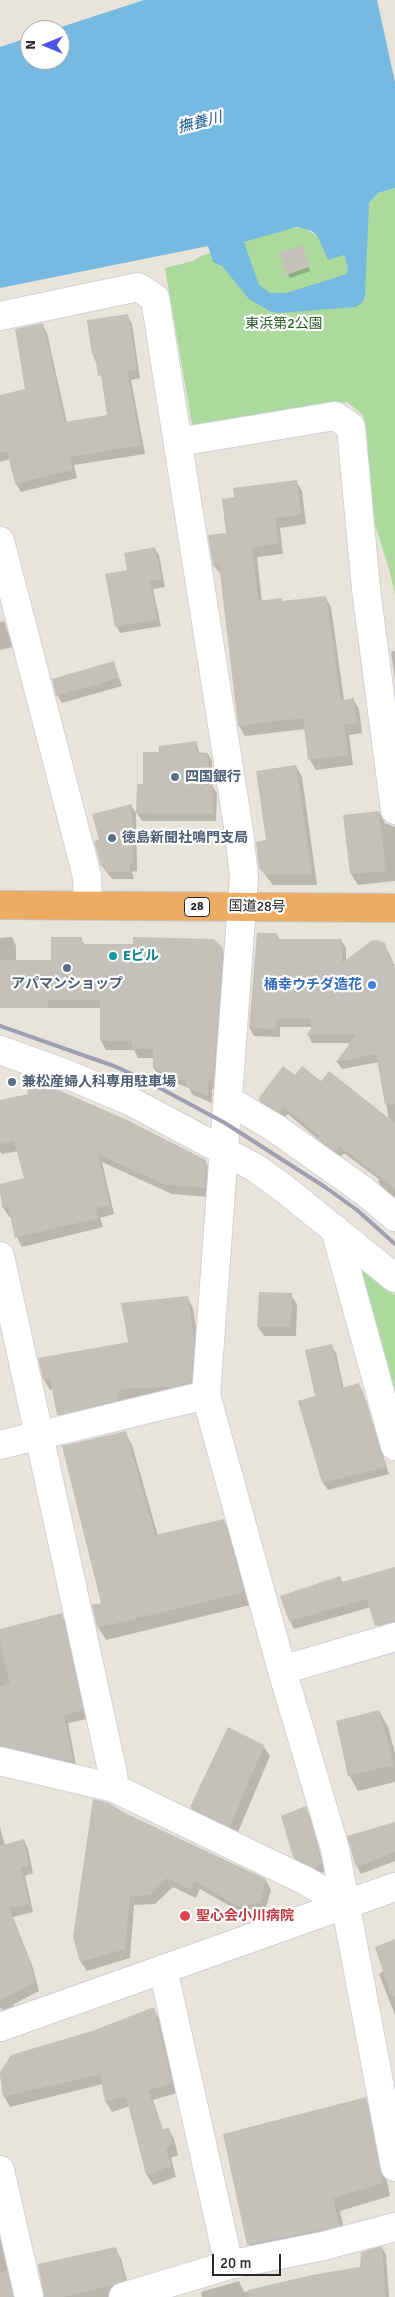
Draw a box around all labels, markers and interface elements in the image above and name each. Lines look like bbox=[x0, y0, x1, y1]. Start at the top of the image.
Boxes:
north arrow bbox=[20, 20, 70, 70]
text: N bbox=[22, 40, 39, 50]
water label: 撫養川 bbox=[176, 109, 224, 137]
park label: 東浜第2公園 bbox=[245, 316, 323, 332]
place label: 四国銀行 bbox=[185, 769, 241, 785]
marker: 四国銀行 bbox=[169, 771, 181, 783]
place label: 徳島新聞社鳴門支局 bbox=[122, 830, 248, 846]
marker: 徳島新聞社鳴門支局 bbox=[106, 832, 118, 844]
road number: 28 bbox=[184, 898, 210, 916]
street label: 国道28号 bbox=[228, 898, 286, 916]
place label: Eビル bbox=[123, 948, 159, 964]
marker: Eビル bbox=[107, 950, 119, 962]
marker: アパマンショップ bbox=[61, 962, 73, 974]
place label: アパマンショップ bbox=[11, 976, 123, 992]
place label: 桶幸ウチダ造花 bbox=[264, 977, 362, 993]
marker: 桶幸ウチダ造花 bbox=[366, 979, 378, 991]
place label: 兼松産婦人科専用駐車場 bbox=[22, 1074, 176, 1090]
marker: 兼松産婦人科専用駐車場 bbox=[6, 1076, 18, 1088]
place label: 聖心会小川病院 bbox=[196, 1908, 294, 1924]
marker: 聖心会小川病院 bbox=[178, 1909, 192, 1923]
scale bar bbox=[215, 2244, 284, 2276]
text: 20 m bbox=[220, 2254, 251, 2272]

